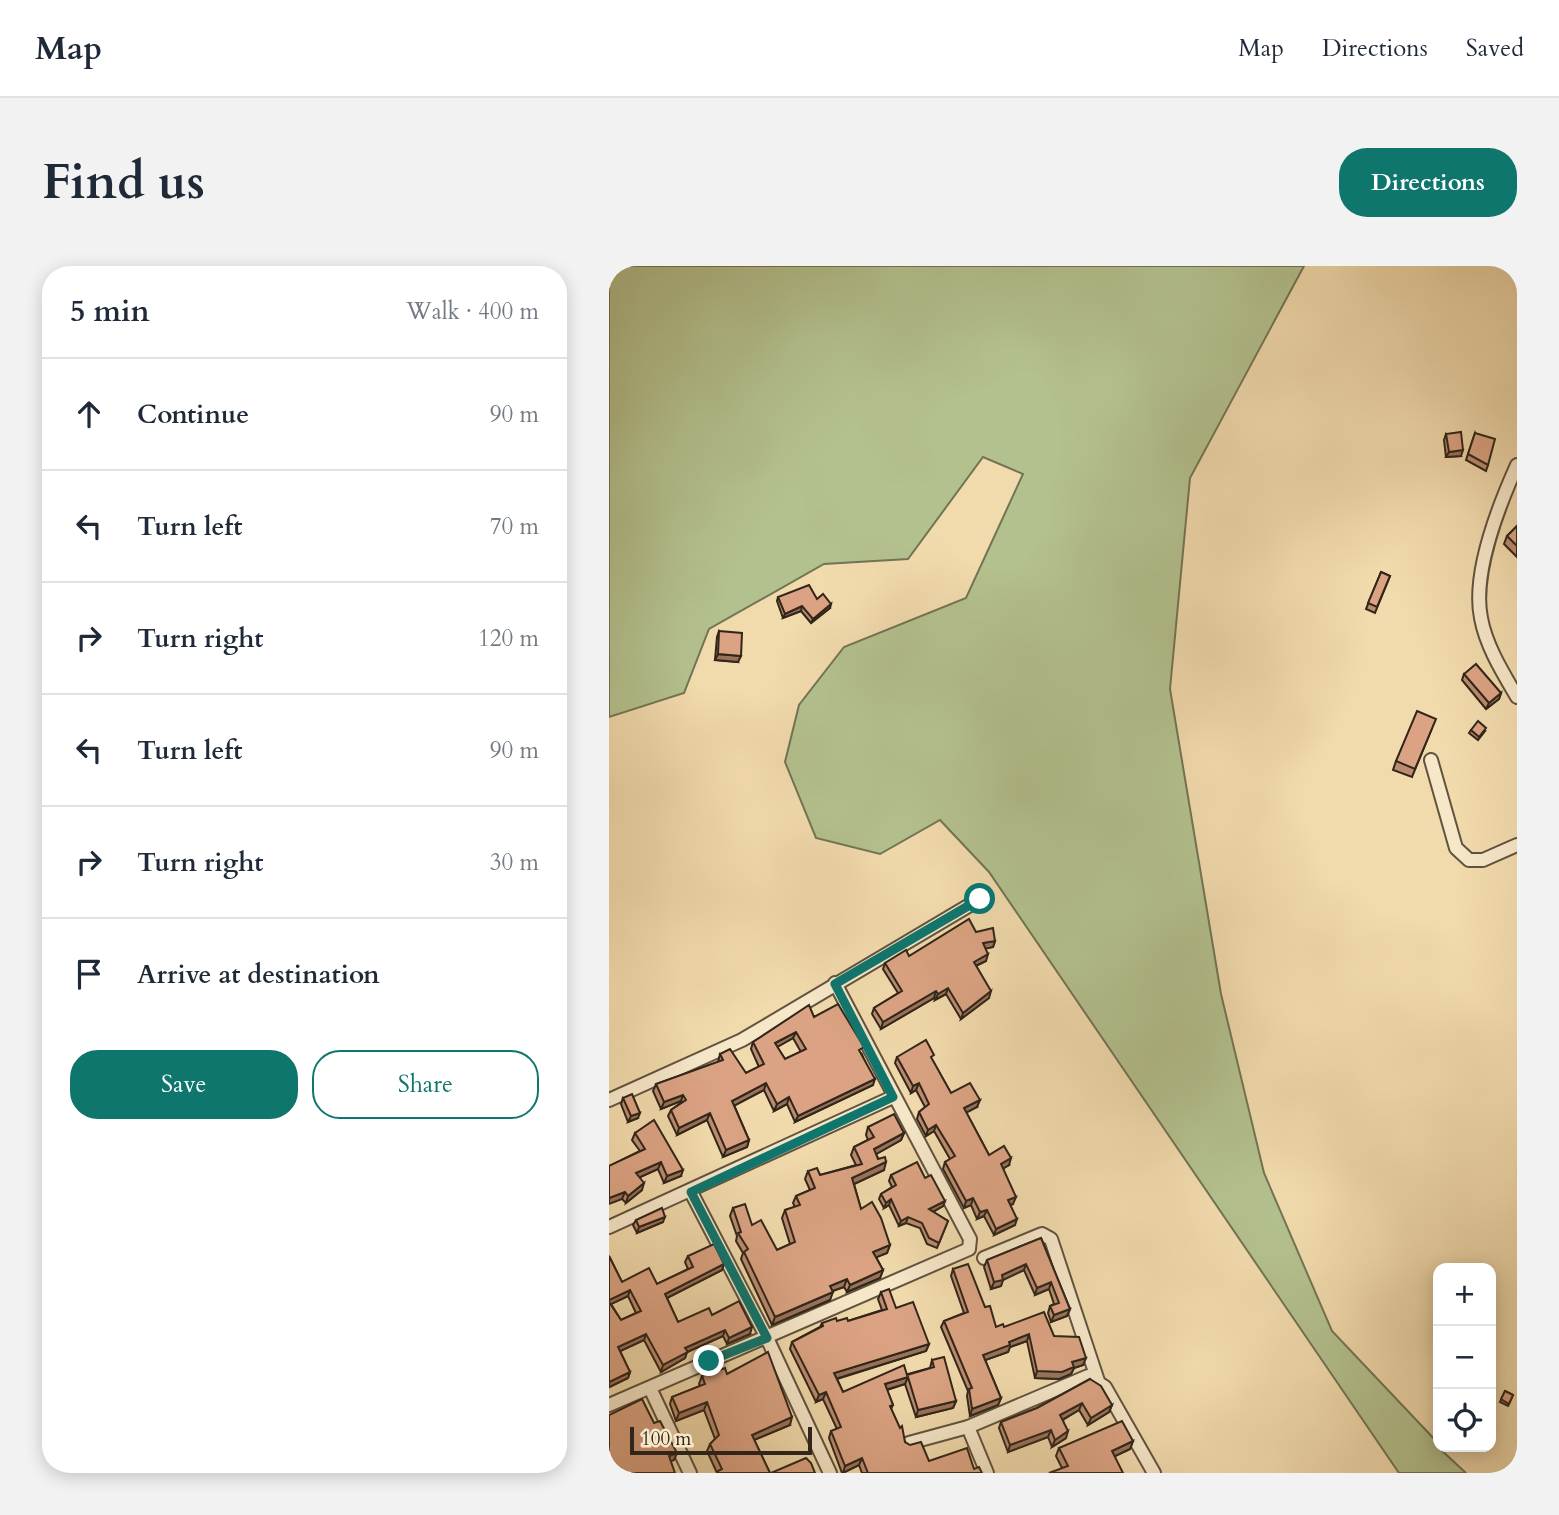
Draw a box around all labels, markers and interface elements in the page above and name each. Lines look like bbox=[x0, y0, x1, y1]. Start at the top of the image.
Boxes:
text: Map bbox=[35, 26, 102, 71]
text: Map bbox=[1238, 32, 1284, 65]
text: Directions bbox=[1322, 32, 1428, 65]
text: Saved bbox=[1466, 32, 1524, 65]
button: Directions bbox=[1339, 148, 1517, 217]
text: Find us bbox=[42, 149, 205, 216]
text: 5 min bbox=[70, 291, 150, 332]
text: Walk · 400 m bbox=[406, 296, 539, 327]
icon: ahead bbox=[70, 395, 108, 433]
text: Continue bbox=[137, 397, 249, 432]
text: 90 m bbox=[490, 399, 539, 430]
icon: left bbox=[70, 507, 108, 545]
text: Turn left bbox=[137, 509, 242, 544]
text: 70 m bbox=[490, 511, 539, 542]
icon: right bbox=[70, 619, 108, 657]
text: Turn right bbox=[137, 621, 264, 656]
text: 120 m bbox=[478, 623, 539, 654]
icon: left bbox=[70, 731, 108, 769]
text: Turn left bbox=[137, 733, 242, 768]
text: 90 m bbox=[490, 735, 539, 766]
icon: right bbox=[70, 843, 108, 881]
text: Turn right bbox=[137, 845, 264, 880]
text: 30 m bbox=[490, 847, 539, 878]
route start bbox=[964, 883, 995, 914]
icon: arrive bbox=[70, 955, 108, 993]
text: Arrive at destination bbox=[137, 957, 380, 992]
button: Save bbox=[70, 1050, 298, 1119]
button: Share bbox=[312, 1050, 539, 1119]
map controls bbox=[1433, 1263, 1496, 1452]
button: + bbox=[1433, 1263, 1496, 1326]
button: − bbox=[1433, 1326, 1496, 1389]
route end bbox=[693, 1345, 724, 1376]
button: locate bbox=[1433, 1389, 1496, 1452]
scale bar bbox=[630, 1424, 812, 1456]
text: 100 m bbox=[641, 1426, 691, 1452]

